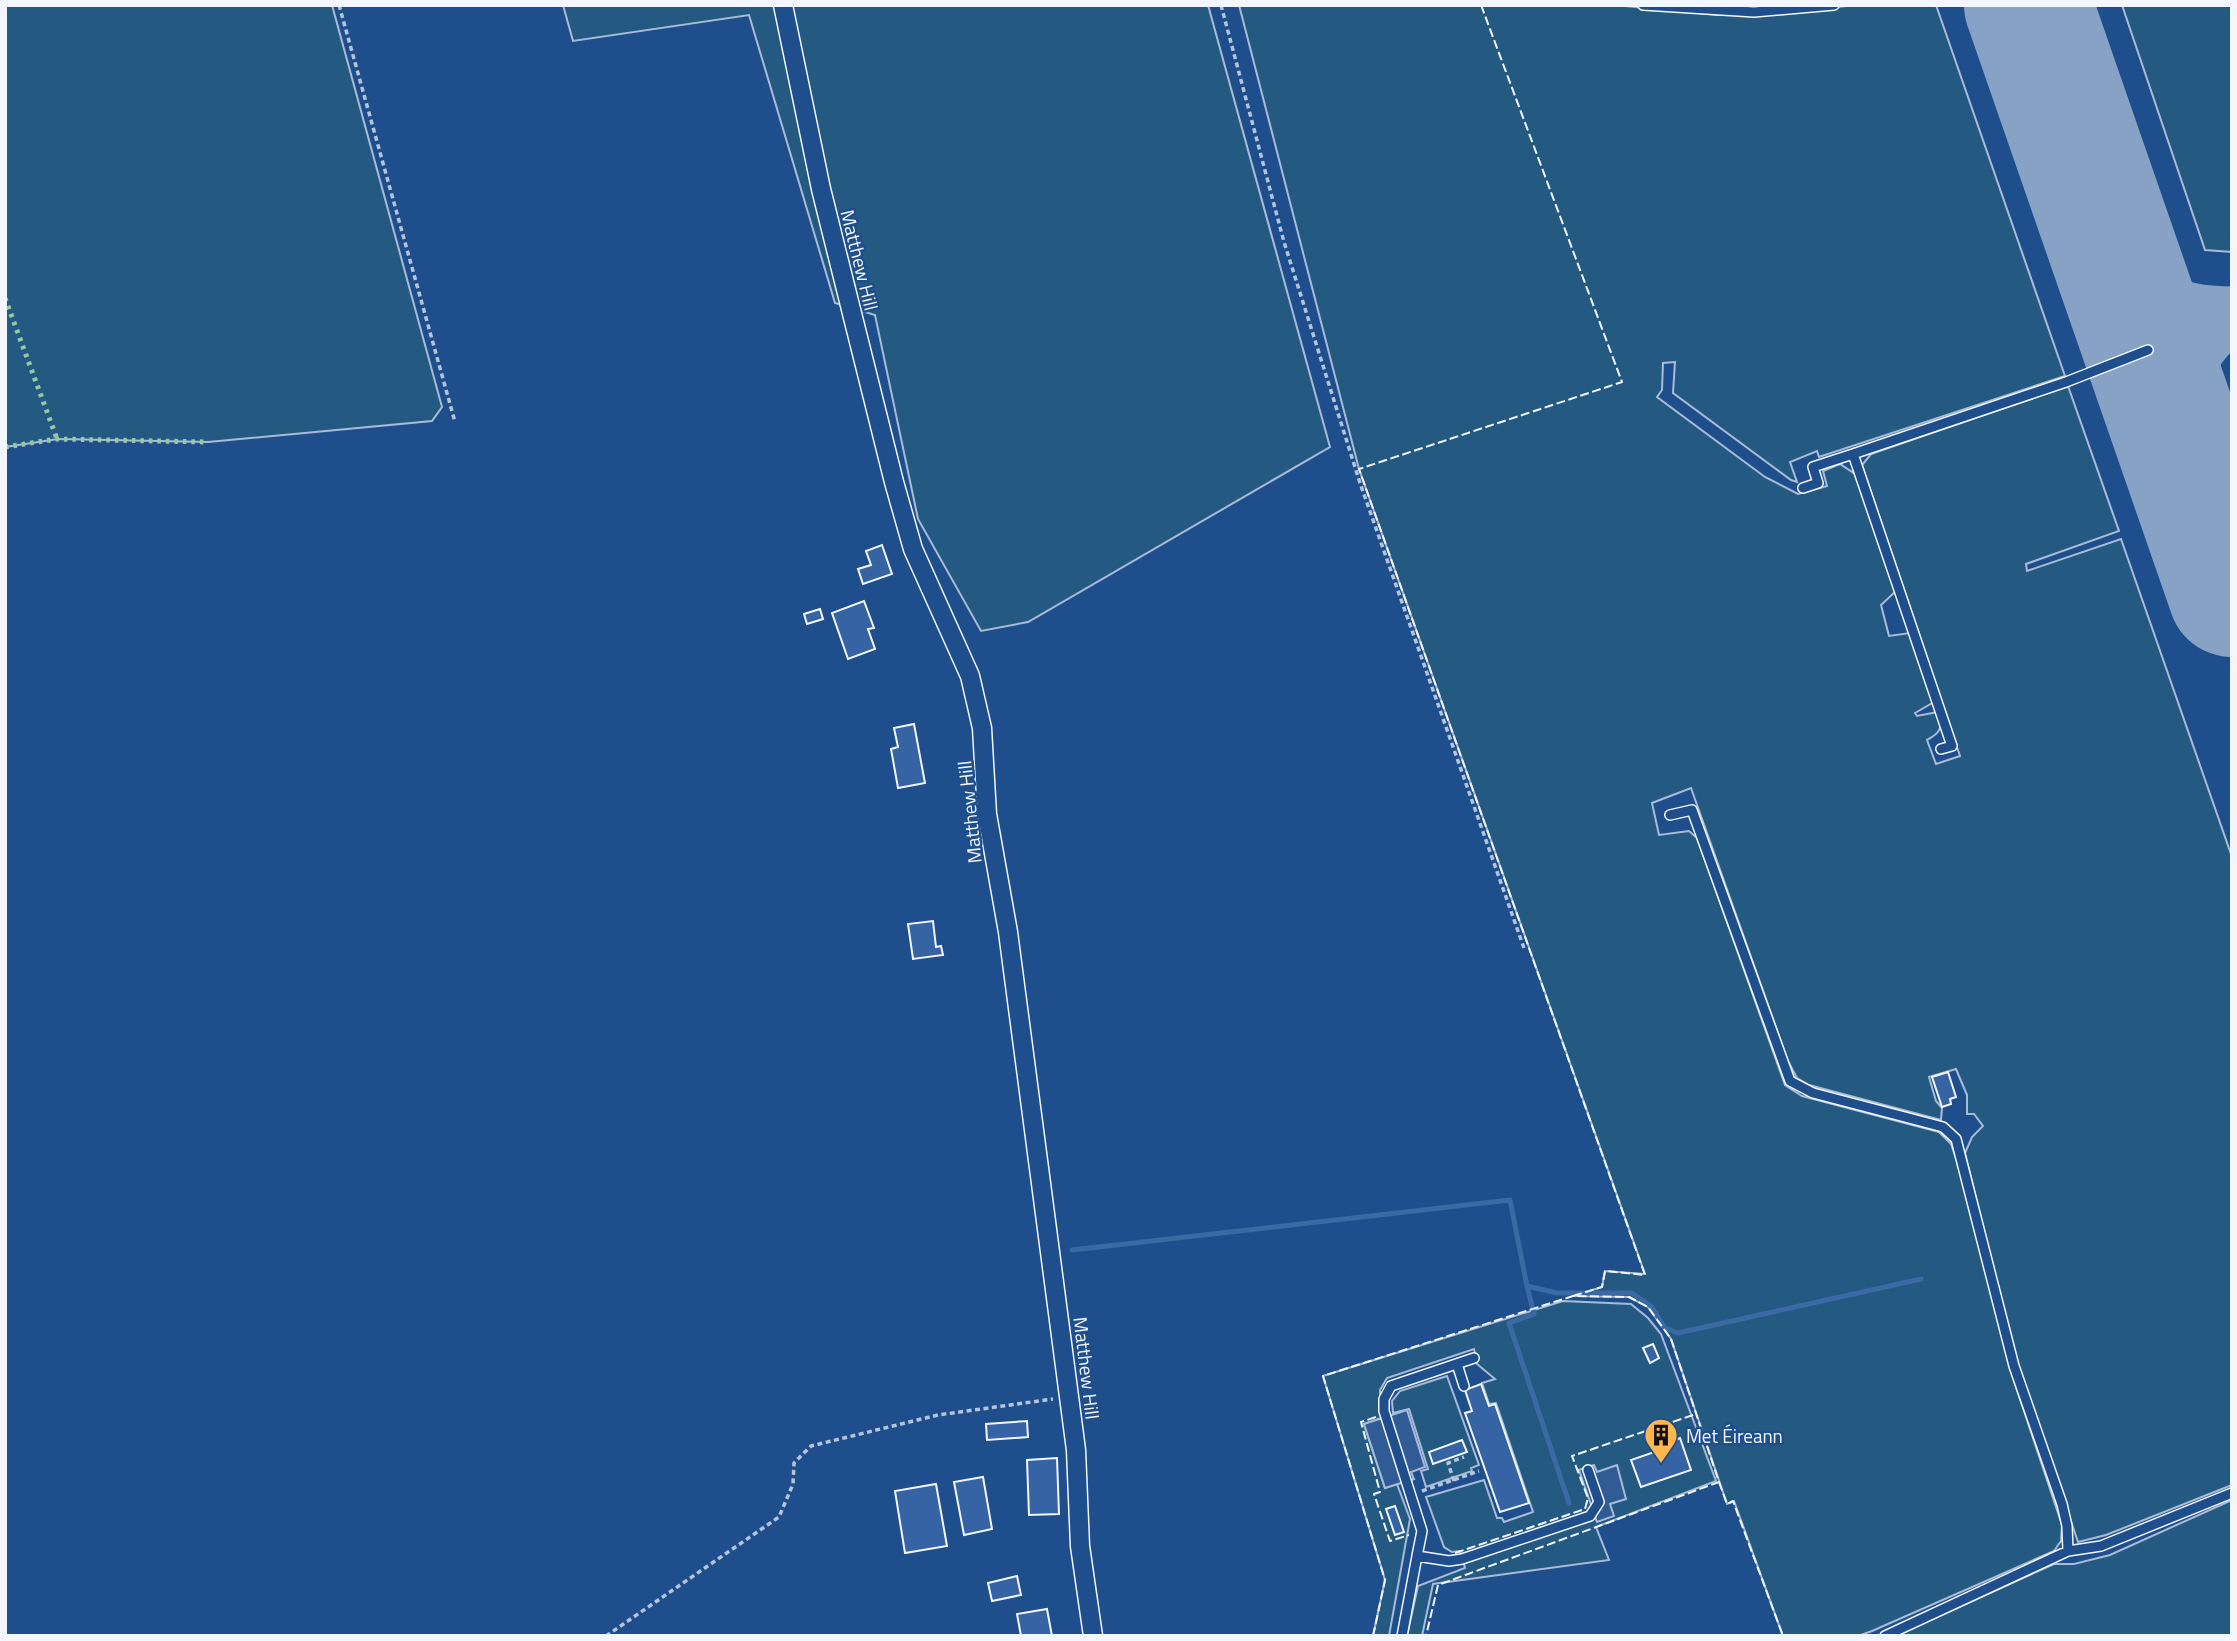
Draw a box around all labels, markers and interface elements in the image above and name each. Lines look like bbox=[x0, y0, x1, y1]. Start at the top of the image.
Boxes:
street label: Matthew Hill bbox=[833, 207, 887, 313]
street label: Matthew Hill bbox=[949, 759, 989, 865]
street label: Matthew Hill bbox=[1066, 1315, 1108, 1421]
building icon: Met Éireann bbox=[1642, 1416, 1680, 1465]
place label: Met Éireann bbox=[1686, 1421, 1783, 1450]

